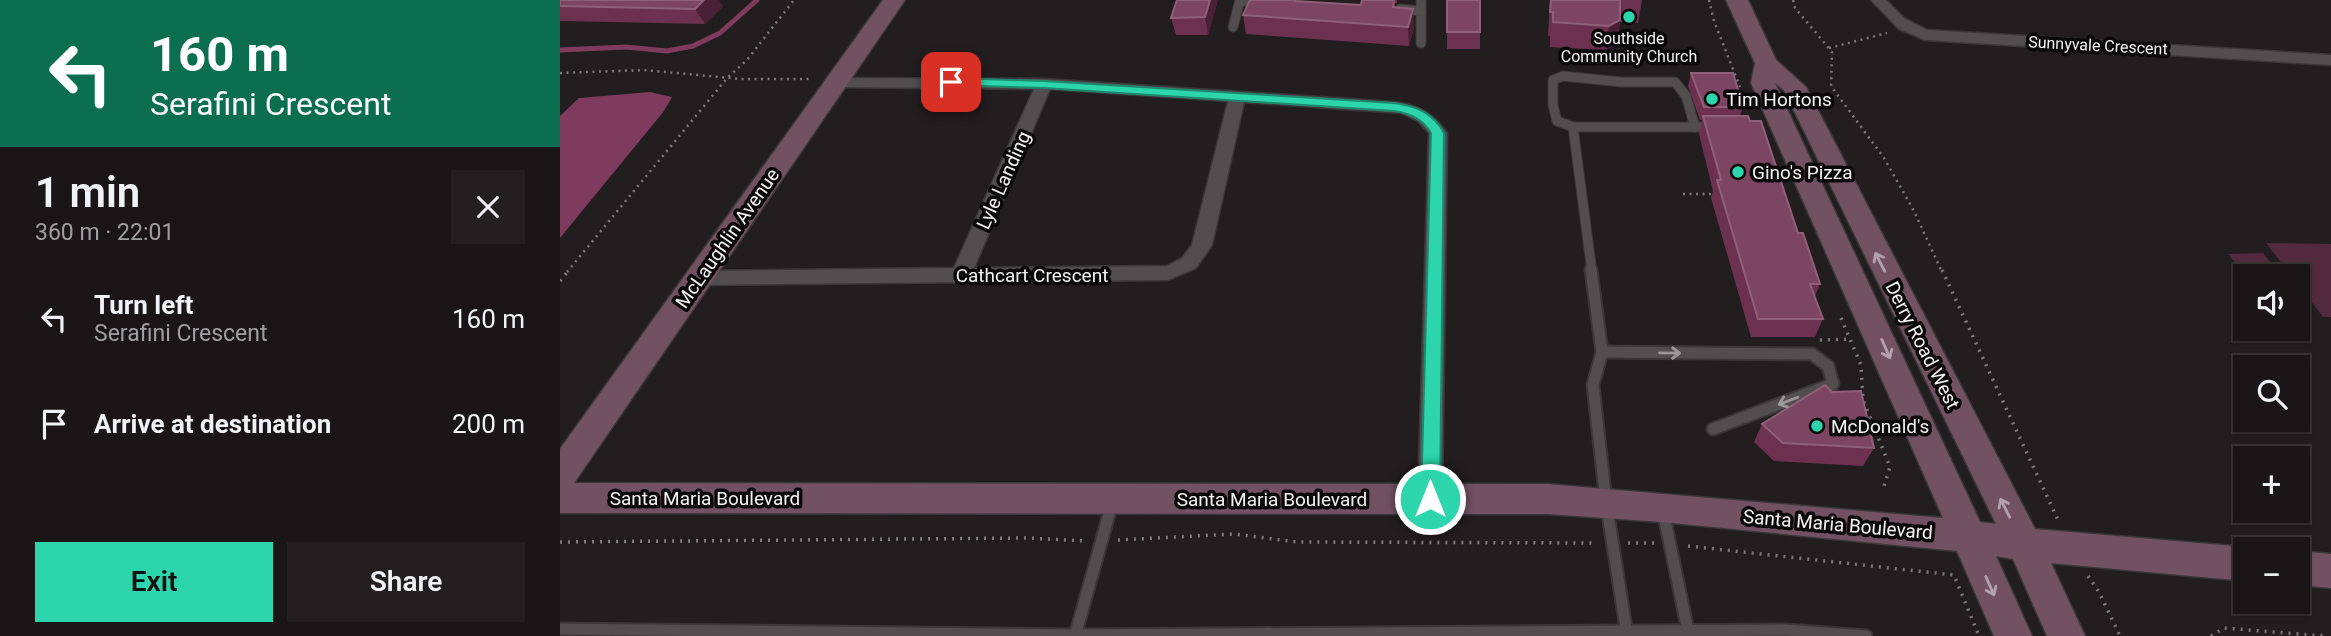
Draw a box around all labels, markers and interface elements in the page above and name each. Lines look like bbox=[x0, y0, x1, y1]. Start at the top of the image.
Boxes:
marker: Southside Community Church bbox=[1621, 9, 1637, 25]
text: 160 m bbox=[150, 26, 289, 83]
icon: left bbox=[35, 28, 126, 119]
place label: Southside Community Church bbox=[1561, 29, 1697, 66]
street label: Sunnyvale Crescent bbox=[2028, 32, 2168, 59]
pin bbox=[921, 52, 981, 112]
icon: arrive bbox=[932, 63, 970, 101]
text: Serafini Crescent bbox=[150, 85, 391, 123]
place label: Tim Hortons bbox=[1726, 88, 1832, 111]
marker: Tim Hortons bbox=[1704, 91, 1720, 107]
street label: Lyle Landing bbox=[972, 128, 1035, 233]
place label: Gino's Pizza bbox=[1752, 161, 1853, 184]
street label: McLaughlin Avenue bbox=[671, 164, 784, 313]
marker: Gino's Pizza bbox=[1730, 164, 1746, 180]
text: 1 min bbox=[35, 168, 140, 217]
button: close bbox=[451, 170, 525, 244]
text: 360 m · 22:01 bbox=[35, 219, 174, 246]
one-way arrow bbox=[1873, 252, 1887, 272]
street label: Cathcart Crescent bbox=[956, 264, 1108, 287]
map controls bbox=[2233, 264, 2310, 614]
button: sound bbox=[2233, 264, 2310, 341]
street label: Derry Road West bbox=[1880, 278, 1965, 413]
text: Turn left bbox=[94, 290, 193, 320]
icon: left bbox=[35, 300, 73, 338]
text: 160 m bbox=[452, 304, 525, 334]
text: Serafini Crescent bbox=[94, 320, 268, 347]
one-way arrow bbox=[1880, 338, 1893, 359]
one-way arrow bbox=[1659, 346, 1682, 360]
button: search bbox=[2233, 355, 2310, 432]
one-way arrow bbox=[1778, 395, 1800, 408]
icon: arrive bbox=[35, 405, 73, 443]
text: Arrive at destination bbox=[94, 409, 331, 439]
text: 200 m bbox=[452, 409, 525, 439]
place label: McDonald's bbox=[1831, 415, 1929, 438]
marker: McDonald's bbox=[1809, 418, 1825, 434]
button: + bbox=[2233, 446, 2310, 523]
position arrow bbox=[1393, 462, 1467, 536]
street label: Santa Maria Boulevard bbox=[610, 487, 800, 510]
street label: Santa Maria Boulevard bbox=[1177, 488, 1367, 511]
one-way arrow bbox=[1998, 498, 2012, 519]
street label: Santa Maria Boulevard bbox=[1742, 505, 1934, 544]
button: − bbox=[2233, 537, 2310, 614]
button: Exit bbox=[35, 542, 273, 622]
button: Share bbox=[287, 542, 525, 622]
one-way arrow bbox=[1984, 575, 1997, 596]

